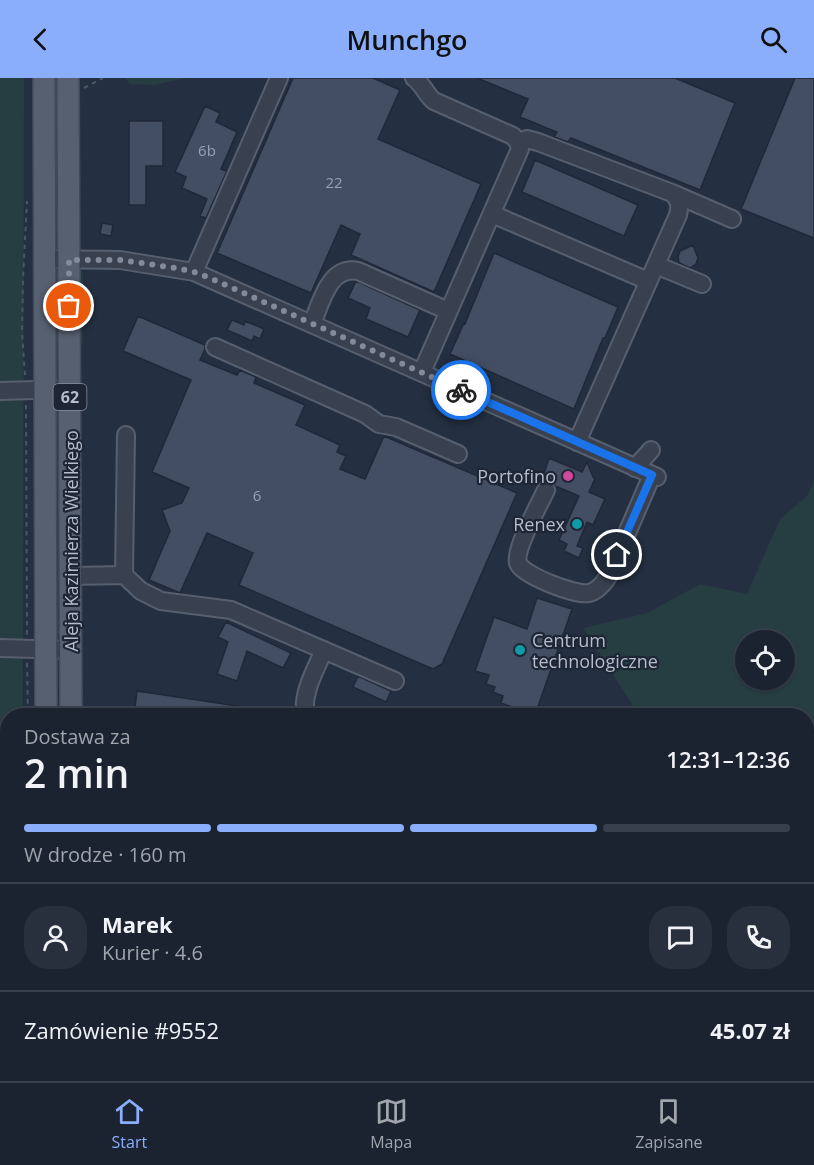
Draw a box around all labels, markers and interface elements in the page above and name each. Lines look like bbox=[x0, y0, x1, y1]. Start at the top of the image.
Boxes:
text: Munchgo bbox=[346, 21, 468, 58]
icon: back bbox=[24, 23, 57, 56]
icon: search bbox=[757, 23, 790, 56]
house number: 6b bbox=[198, 140, 216, 160]
house number: 22 bbox=[325, 172, 343, 192]
pin bbox=[43, 280, 94, 331]
icon: bag bbox=[52, 289, 85, 322]
courier bbox=[431, 360, 491, 420]
icon: bike bbox=[445, 374, 478, 407]
road number: 62 bbox=[54, 384, 86, 410]
street label: Aleja Kazimierza Wielkiego bbox=[59, 430, 83, 652]
place label: Portofino bbox=[477, 464, 556, 488]
marker: Portofino bbox=[561, 469, 575, 483]
house number: 6 bbox=[253, 485, 261, 505]
place label: Renex bbox=[513, 512, 566, 536]
marker: Renex bbox=[570, 517, 584, 531]
pin bbox=[591, 529, 642, 580]
icon: home bbox=[600, 538, 633, 571]
place label: Centrum technologiczne bbox=[532, 628, 658, 673]
map controls bbox=[735, 630, 795, 690]
button: locate bbox=[735, 630, 795, 690]
marker: Centrum technologiczne bbox=[513, 643, 527, 657]
text: Dostawa za bbox=[24, 723, 131, 750]
text: 12:31–12:36 bbox=[666, 744, 790, 774]
text: 2 min bbox=[24, 746, 129, 799]
text: W drodze · 160 m bbox=[24, 841, 187, 868]
button: person bbox=[24, 906, 87, 969]
button: chat bbox=[649, 906, 712, 969]
button: phone bbox=[727, 906, 790, 969]
text: Marek bbox=[102, 909, 173, 939]
text: Kurier · 4.6 bbox=[102, 939, 203, 966]
text: Zamówienie #9552 bbox=[24, 1015, 219, 1045]
text: 45.07 zł bbox=[710, 1015, 790, 1045]
tab: Start bbox=[112, 1095, 147, 1153]
tab: Mapa bbox=[370, 1095, 412, 1153]
tab: Zapisane bbox=[635, 1095, 702, 1153]

